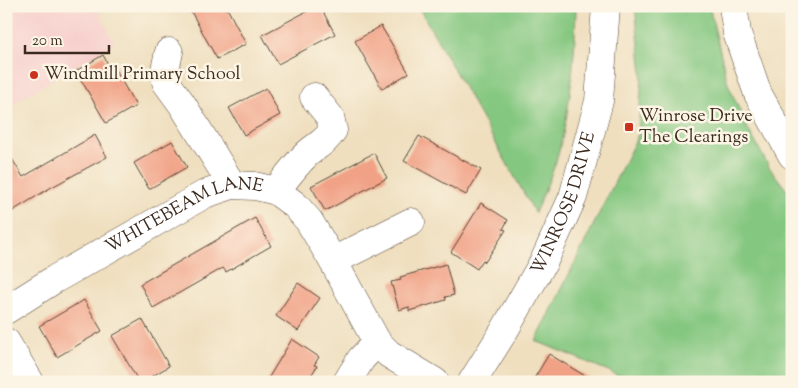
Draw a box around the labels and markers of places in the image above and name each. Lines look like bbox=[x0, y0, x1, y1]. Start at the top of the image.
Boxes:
place label: Windmill Primary School bbox=[44, 62, 241, 88]
marker: Windmill Primary School bbox=[28, 69, 40, 81]
place label: Winrose Drive The Clearings bbox=[639, 104, 753, 151]
marker: Winrose Drive The Clearings bbox=[623, 121, 635, 133]

